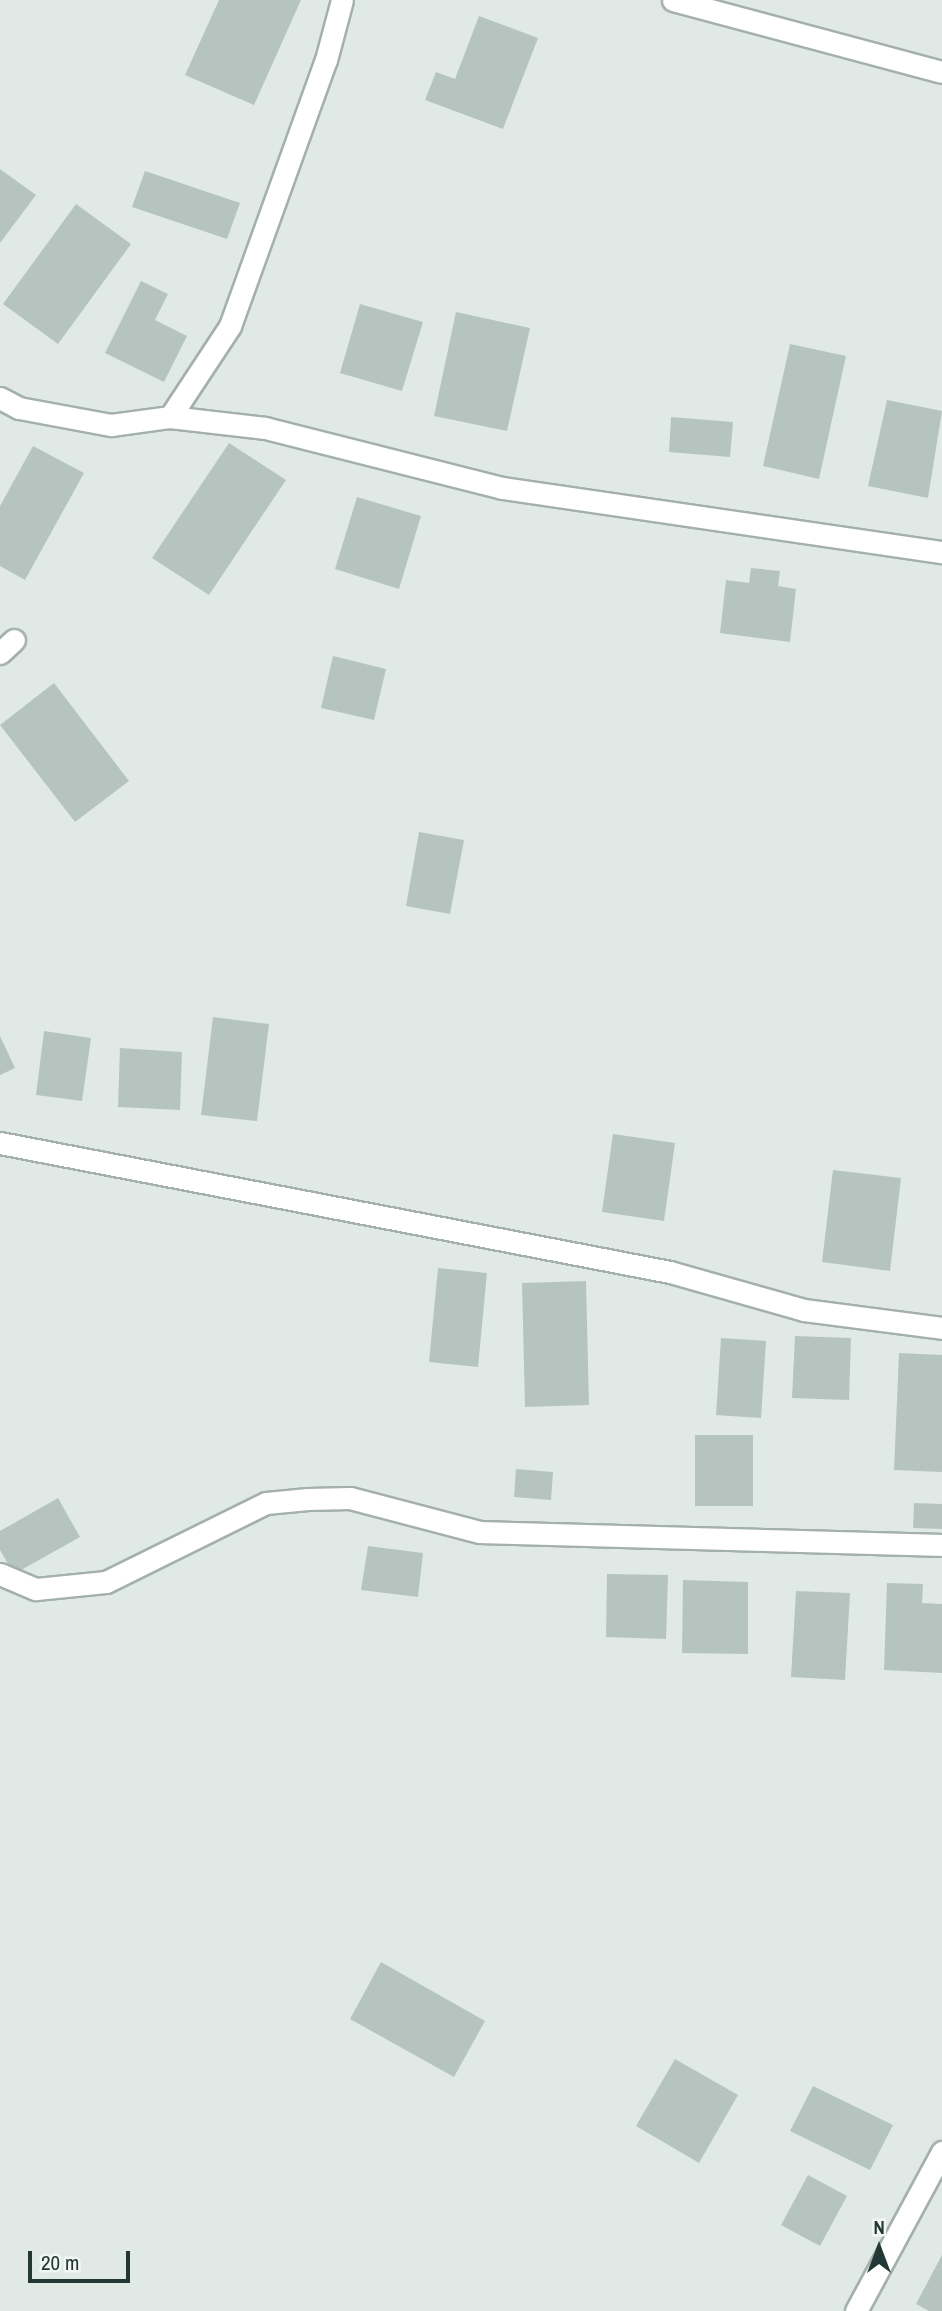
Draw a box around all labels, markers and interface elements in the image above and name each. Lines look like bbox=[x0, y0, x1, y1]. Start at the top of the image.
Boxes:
north arrow bbox=[844, 2213, 914, 2283]
text: N bbox=[873, 2214, 885, 2240]
scale bar bbox=[32, 2238, 133, 2282]
text: 20 m bbox=[41, 2248, 79, 2277]

